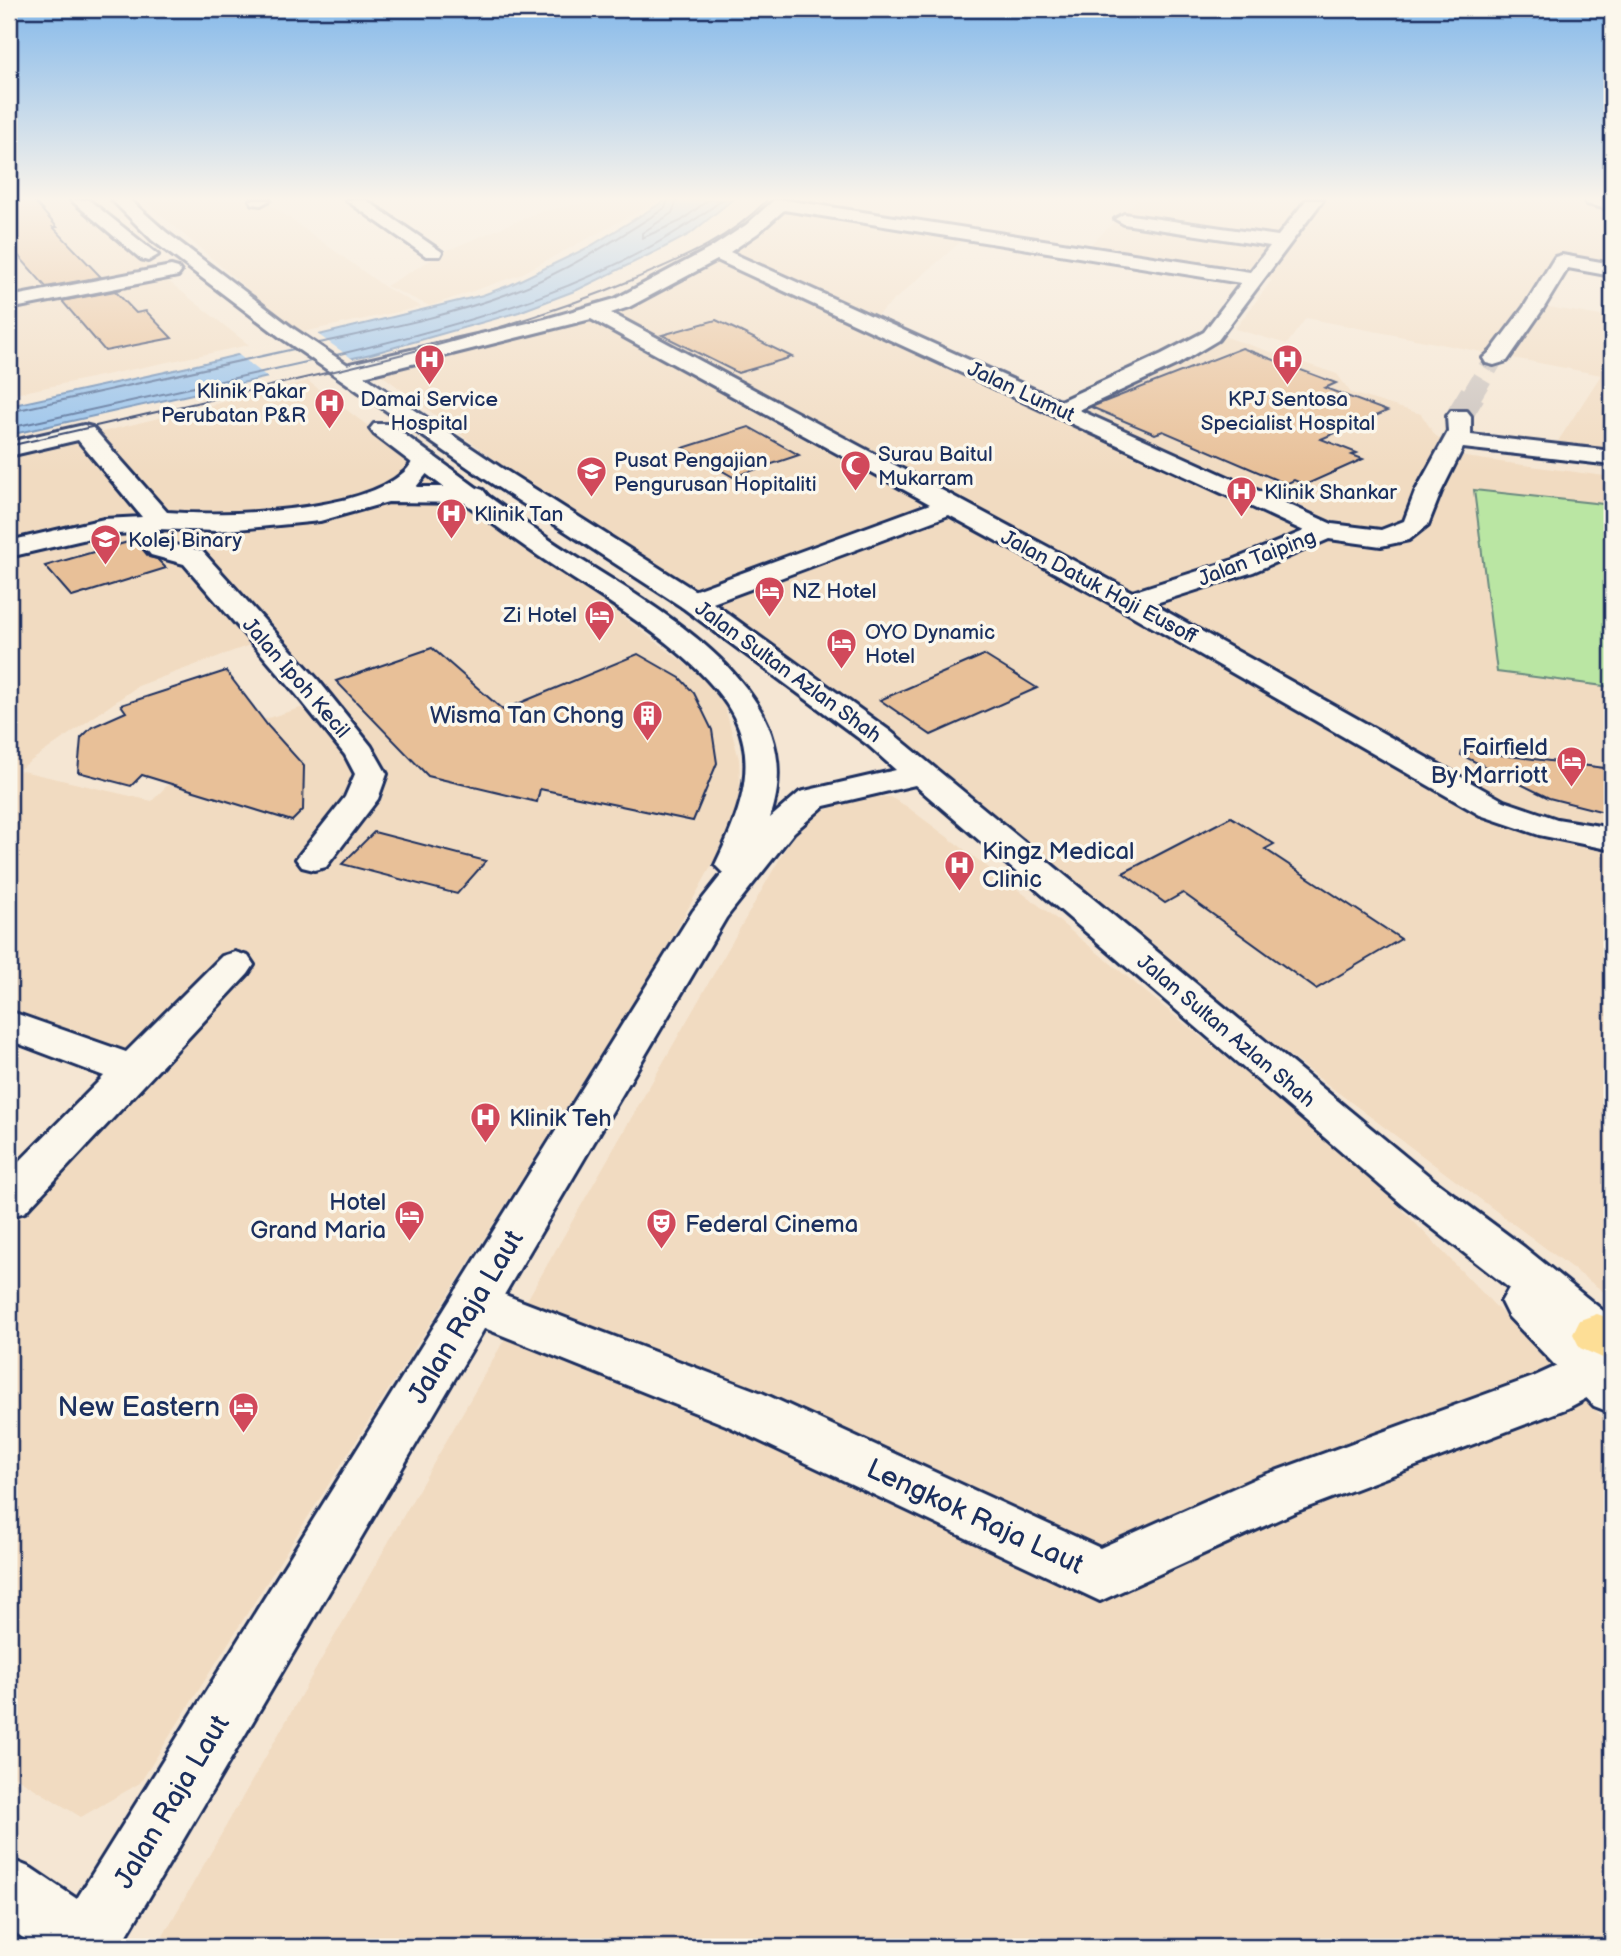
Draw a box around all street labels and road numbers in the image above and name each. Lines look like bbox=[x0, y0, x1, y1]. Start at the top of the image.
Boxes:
street label: Jalan Lumut bbox=[963, 356, 1079, 428]
street label: Jalan Taiping bbox=[1195, 524, 1319, 592]
street label: Jalan Datuk Haji Eusoff bbox=[997, 525, 1202, 650]
street label: Jalan Sultan Azlan Shah bbox=[690, 596, 886, 748]
street label: Jalan Ipoh Kecil bbox=[237, 613, 355, 743]
street label: Jalan Sultan Azlan Shah bbox=[1132, 949, 1320, 1113]
street label: Jalan Raja Laut bbox=[401, 1224, 531, 1410]
street label: Lengkok Raja Laut bbox=[861, 1452, 1089, 1582]
street label: Jalan Raja Laut bbox=[107, 1709, 237, 1895]

